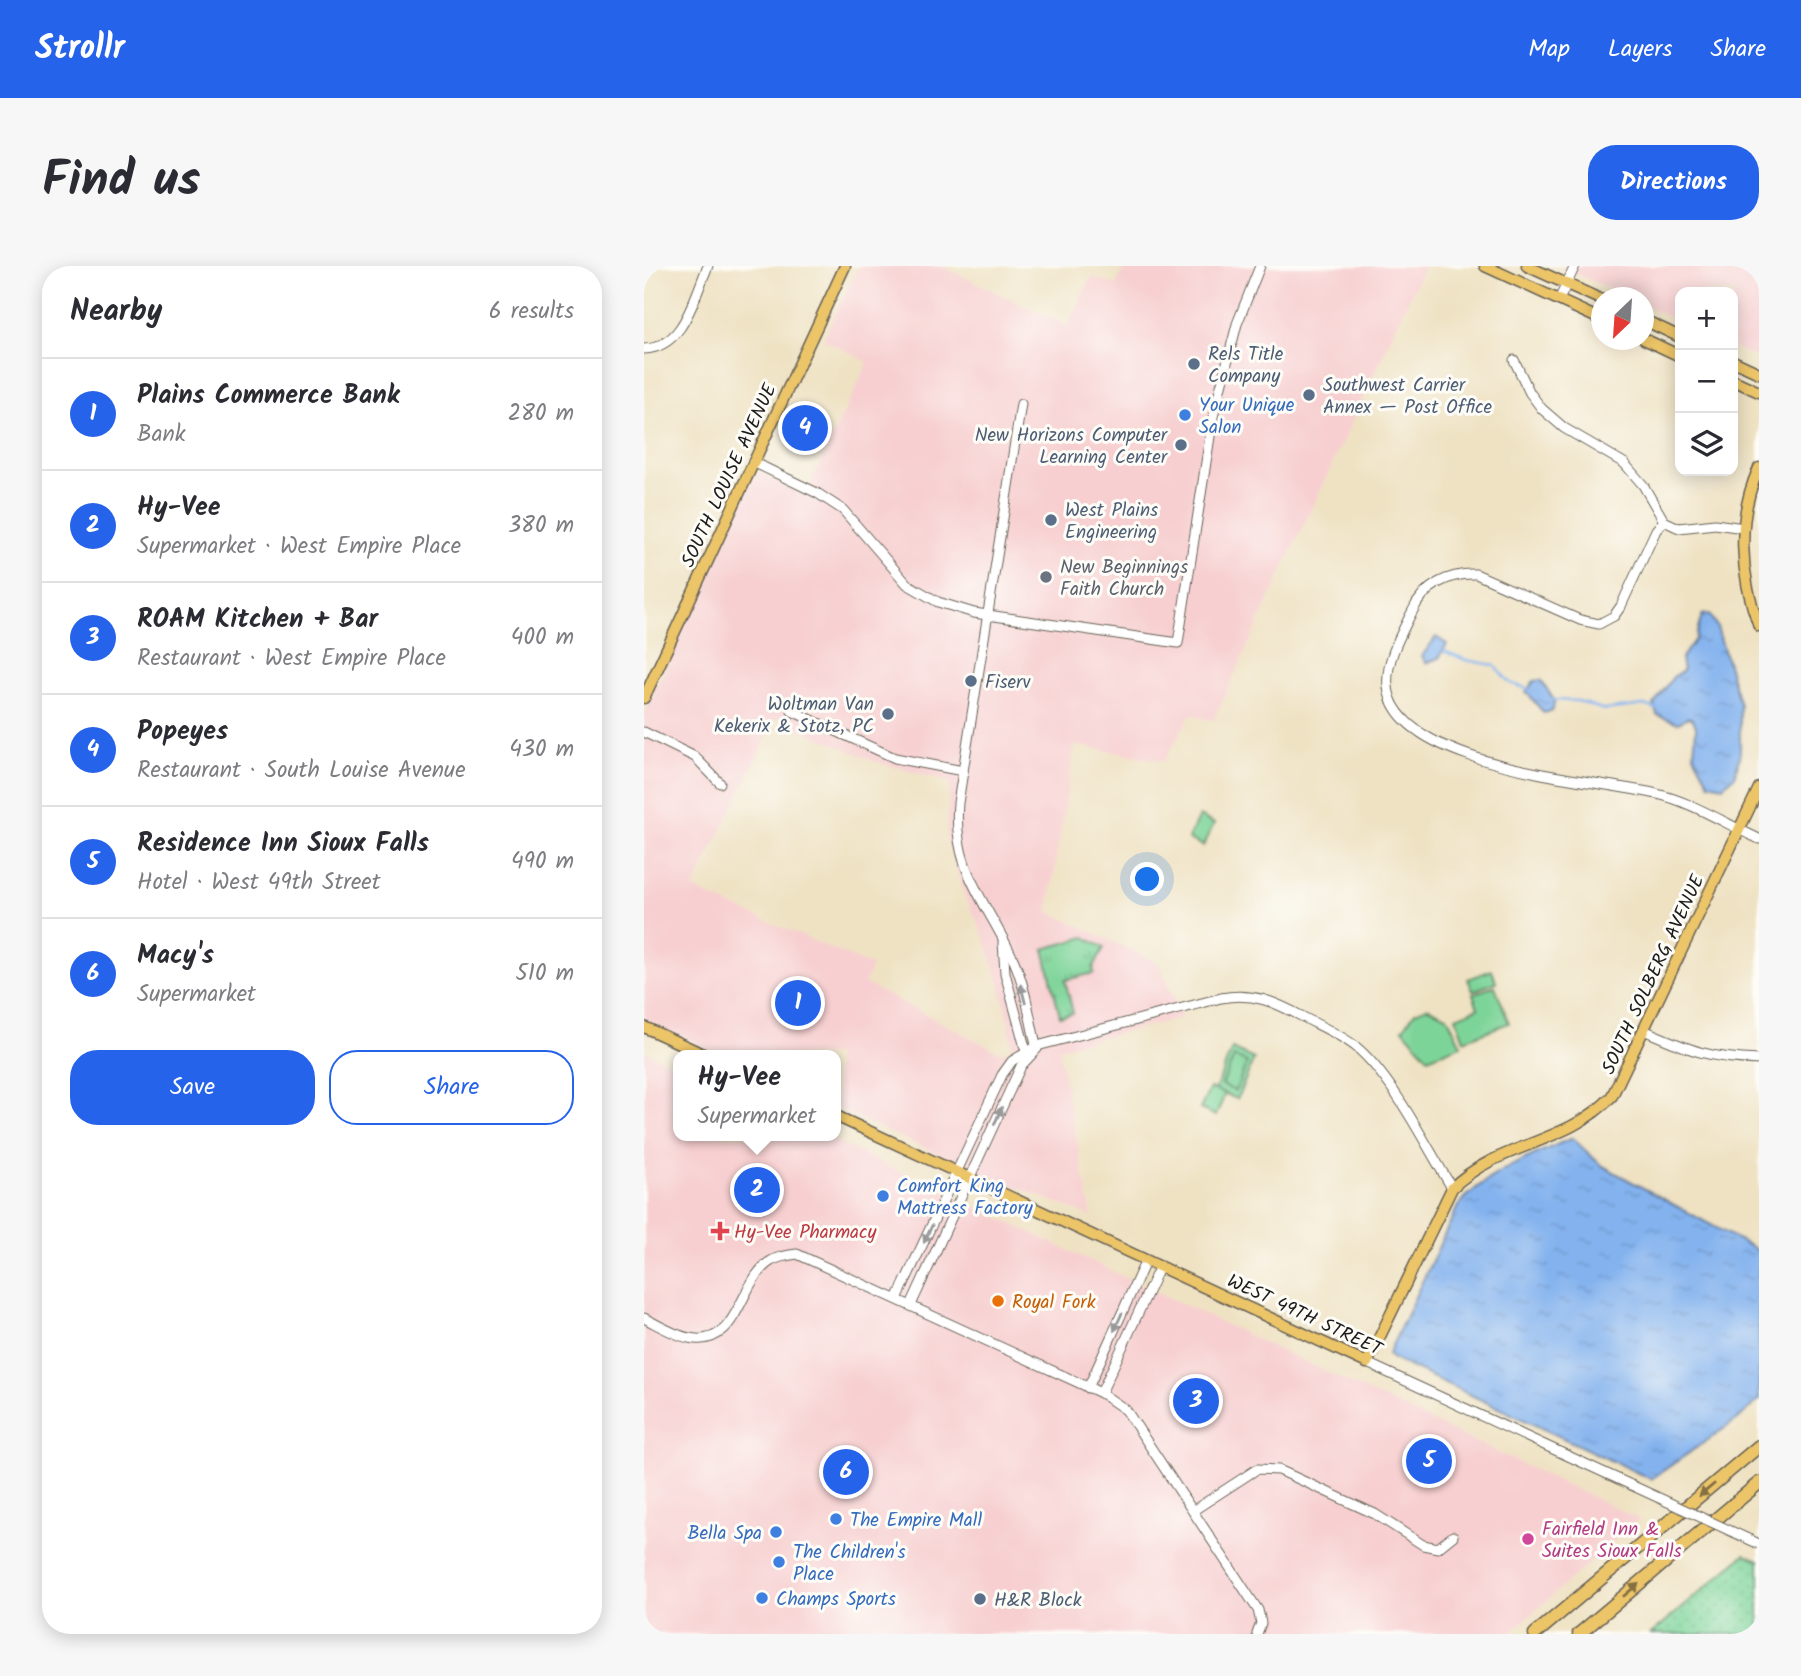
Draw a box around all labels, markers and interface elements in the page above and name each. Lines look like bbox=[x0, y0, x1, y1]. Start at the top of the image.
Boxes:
text: Strollr bbox=[35, 23, 125, 76]
text: Map bbox=[1528, 30, 1570, 69]
text: Layers bbox=[1608, 30, 1672, 69]
text: Share bbox=[1710, 30, 1766, 69]
text: Find us bbox=[42, 143, 200, 221]
button: Directions bbox=[1588, 145, 1759, 220]
north arrow bbox=[1591, 287, 1654, 350]
map controls bbox=[1675, 287, 1738, 476]
button: + bbox=[1675, 287, 1738, 350]
text: Nearby bbox=[70, 288, 162, 336]
text: 6 results bbox=[489, 294, 574, 330]
place label: Rels Title Company bbox=[1208, 340, 1284, 392]
button: − bbox=[1675, 350, 1738, 413]
marker: Rels Title Company bbox=[1186, 356, 1202, 372]
place label: Southwest Carrier Annex — Post Office bbox=[1323, 371, 1492, 423]
text: Plains Commerce Bank bbox=[137, 375, 399, 417]
street label: SOUTH LOUISE AVENUE bbox=[674, 378, 786, 573]
marker: Southwest Carrier Annex — Post Office bbox=[1301, 387, 1317, 403]
place label: Your Unique Salon bbox=[1199, 391, 1295, 443]
text: 1 bbox=[90, 396, 96, 432]
text: 280 m bbox=[508, 396, 574, 432]
pin: 4 bbox=[782, 402, 828, 454]
marker: Your Unique Salon bbox=[1177, 407, 1193, 423]
button: layers bbox=[1675, 413, 1738, 476]
text: Bank bbox=[137, 417, 185, 453]
place label: New Horizons Computer Learning Center bbox=[975, 421, 1169, 473]
marker: New Horizons Computer Learning Center bbox=[1173, 437, 1189, 453]
text: Hy-Vee bbox=[137, 487, 220, 529]
place label: West Plains Engineering bbox=[1065, 496, 1158, 548]
text: 2 bbox=[86, 508, 100, 544]
text: 380 m bbox=[508, 508, 574, 544]
marker: West Plains Engineering bbox=[1043, 512, 1059, 528]
text: Supermarket · West Empire Place bbox=[137, 529, 461, 565]
place label: New Beginnings Faith Church bbox=[1060, 553, 1188, 605]
marker: New Beginnings Faith Church bbox=[1038, 569, 1054, 585]
text: ROAM Kitchen + Bar bbox=[137, 599, 378, 641]
text: 3 bbox=[87, 620, 99, 656]
text: 400 m bbox=[511, 620, 574, 656]
text: Restaurant · West Empire Place bbox=[137, 641, 446, 677]
place label: Fiserv bbox=[985, 668, 1031, 698]
marker: Fiserv bbox=[963, 673, 979, 689]
place label: Woltman Van Kekerix & Stotz, PC bbox=[714, 690, 874, 742]
marker: Woltman Van Kekerix & Stotz, PC bbox=[880, 706, 896, 722]
text: Popeyes bbox=[137, 711, 228, 753]
text: 4 bbox=[87, 732, 99, 768]
text: 430 m bbox=[509, 732, 574, 768]
text: Restaurant · South Louise Avenue bbox=[137, 753, 466, 789]
text: Residence Inn Sioux Falls bbox=[137, 823, 429, 865]
text: 5 bbox=[87, 844, 99, 880]
text: 490 m bbox=[511, 844, 574, 880]
your location bbox=[1130, 862, 1164, 896]
text: Hotel · West 49th Street bbox=[137, 865, 381, 901]
street label: SOUTH SOLBERG AVENUE bbox=[1594, 869, 1714, 1080]
text: Macy's bbox=[137, 935, 214, 977]
text: 6 bbox=[87, 956, 99, 992]
text: 510 m bbox=[515, 956, 574, 992]
text: Supermarket bbox=[137, 977, 256, 1013]
pin: 1 bbox=[775, 977, 821, 1029]
one-way arrow bbox=[1017, 983, 1028, 1005]
button: Save bbox=[70, 1050, 315, 1125]
button: Share bbox=[329, 1050, 574, 1125]
popup bbox=[673, 1050, 841, 1141]
text: Hy-Vee bbox=[698, 1057, 781, 1099]
text: Supermarket bbox=[698, 1099, 816, 1135]
one-way arrow bbox=[993, 1105, 1004, 1126]
pin: 2 bbox=[734, 1164, 780, 1216]
place label: Comfort King Mattress Factory bbox=[897, 1172, 1034, 1224]
marker: Comfort King Mattress Factory bbox=[875, 1188, 891, 1204]
place label: Hy-Vee Pharmacy bbox=[734, 1218, 877, 1248]
marker: Hy-Vee Pharmacy bbox=[712, 1223, 728, 1239]
one-way arrow bbox=[923, 1224, 934, 1244]
street label: WEST 49TH STREET bbox=[1222, 1267, 1388, 1366]
place label: Royal Fork bbox=[1012, 1288, 1096, 1318]
marker: Royal Fork bbox=[990, 1293, 1006, 1309]
one-way arrow bbox=[1112, 1312, 1124, 1332]
pin: 3 bbox=[1173, 1375, 1219, 1427]
pin: 5 bbox=[1406, 1435, 1452, 1487]
pin: 6 bbox=[823, 1446, 869, 1498]
one-way arrow bbox=[1698, 1482, 1715, 1497]
place label: The Empire Mall bbox=[850, 1506, 982, 1536]
marker: The Empire Mall bbox=[828, 1511, 844, 1527]
place label: Fairfield Inn & Suites Sioux Falls bbox=[1542, 1515, 1682, 1567]
place label: Bella Spa bbox=[687, 1519, 762, 1549]
marker: Bella Spa bbox=[768, 1524, 784, 1540]
marker: Fairfield Inn & Suites Sioux Falls bbox=[1520, 1531, 1536, 1547]
place label: The Children's Place bbox=[793, 1538, 906, 1590]
marker: The Children's Place bbox=[771, 1554, 787, 1570]
one-way arrow bbox=[1622, 1582, 1640, 1598]
place label: Champs Sports bbox=[776, 1585, 896, 1615]
place label: H&R Block bbox=[994, 1586, 1082, 1616]
marker: Champs Sports bbox=[754, 1590, 770, 1606]
marker: H&R Block bbox=[972, 1591, 988, 1607]

